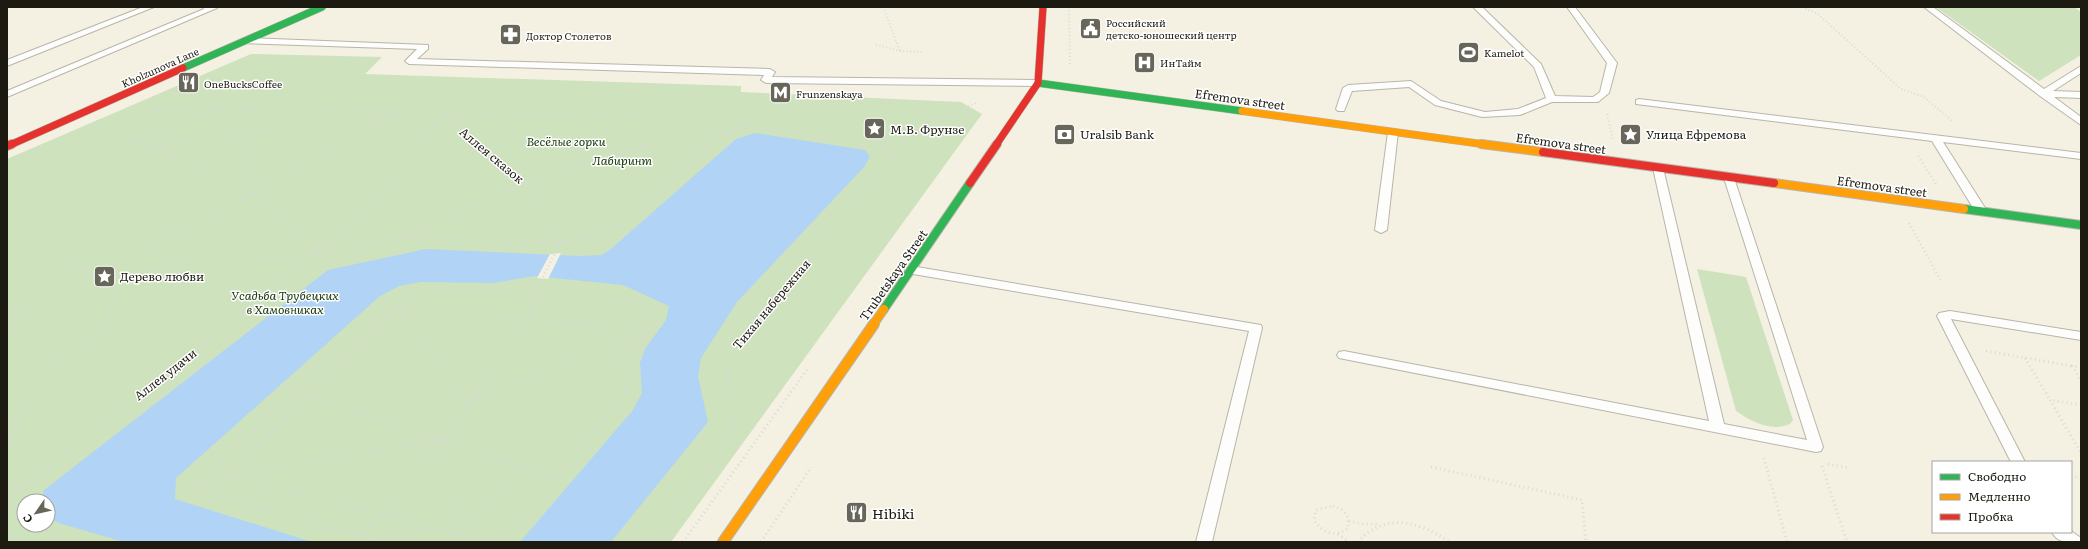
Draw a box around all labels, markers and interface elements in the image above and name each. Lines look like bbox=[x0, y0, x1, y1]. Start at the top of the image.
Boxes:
public building icon: Российский детско-юношеский центр bbox=[1077, 15, 1103, 41]
place label: Российский детско-юношеский центр bbox=[1106, 15, 1237, 42]
pharmacy icon: Доктор Столетов bbox=[497, 22, 523, 48]
place label: Доктор Столетов bbox=[526, 28, 612, 43]
sports icon: Kamelot bbox=[1455, 39, 1481, 65]
street label: Kholzunova Lane bbox=[119, 43, 201, 91]
place label: Kamelot bbox=[1484, 45, 1524, 60]
hospital icon: ИнТайм bbox=[1132, 49, 1158, 75]
place label: ИнТайм bbox=[1160, 55, 1202, 70]
restaurant icon: OneBucksCoffee bbox=[176, 70, 202, 96]
place label: OneBucksCoffee bbox=[204, 76, 282, 91]
metro station icon: Frunzenskaya bbox=[767, 80, 793, 106]
street label: Efremova street bbox=[1194, 84, 1286, 114]
place label: Frunzenskaya bbox=[796, 86, 863, 101]
place icon: М.В. Фрунзе bbox=[861, 116, 887, 142]
place label: М.В. Фрунзе bbox=[890, 120, 965, 138]
bank icon: Uralsib Bank bbox=[1052, 121, 1078, 147]
place icon: Улица Ефремова bbox=[1618, 121, 1644, 147]
street label: Аллея сказок bbox=[456, 123, 528, 187]
place label: Uralsib Bank bbox=[1080, 125, 1155, 143]
place label: Улица Ефремова bbox=[1646, 125, 1747, 143]
street label: Efremova street bbox=[1515, 128, 1607, 158]
park label: Весёлые горки bbox=[526, 132, 606, 150]
park label: Лабиринт bbox=[592, 151, 652, 169]
street label: Efremova street bbox=[1836, 171, 1928, 201]
street label: Trubetskaya Street bbox=[855, 225, 931, 324]
street label: Тихая набережная bbox=[728, 255, 814, 353]
place icon: Дерево любви bbox=[91, 263, 117, 289]
place label: Дерево любви bbox=[120, 267, 204, 285]
park label: Усадьба Трубецких в Хамовниках bbox=[231, 286, 339, 318]
street label: Аллея удачи bbox=[130, 344, 200, 404]
legend bbox=[1932, 461, 2072, 533]
text: Свободно bbox=[1968, 467, 2026, 485]
text: Медленно bbox=[1968, 487, 2031, 505]
north arrow bbox=[16, 493, 56, 533]
restaurant icon: Hibiki bbox=[844, 500, 870, 526]
place label: Hibiki bbox=[872, 503, 915, 523]
text: Пробка bbox=[1968, 507, 2014, 525]
text: С bbox=[18, 511, 36, 527]

